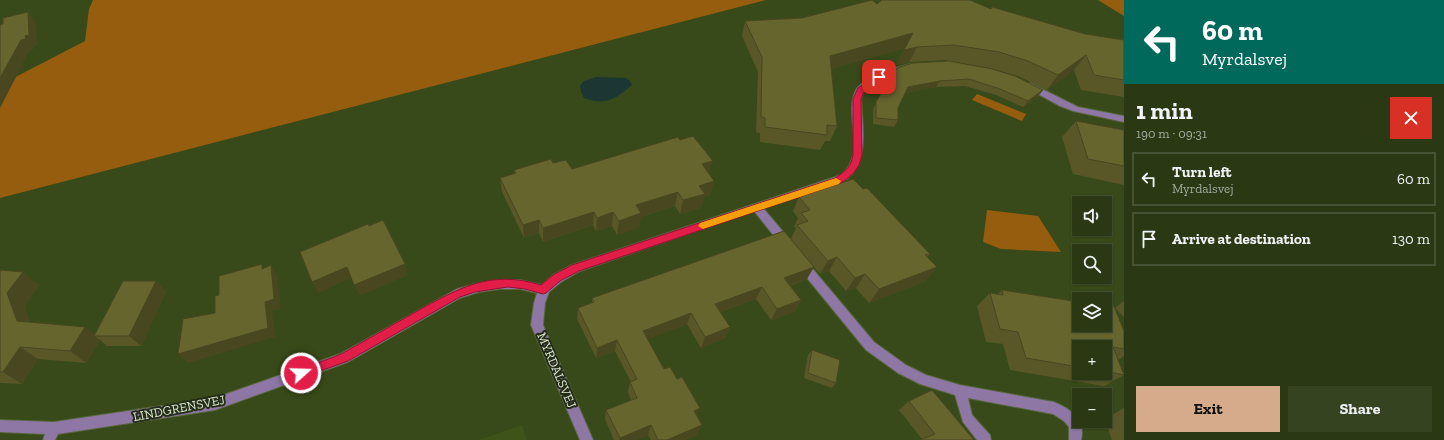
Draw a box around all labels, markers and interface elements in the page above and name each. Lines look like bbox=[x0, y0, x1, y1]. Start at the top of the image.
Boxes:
text: 60 m bbox=[1202, 14, 1263, 47]
icon: left bbox=[1136, 16, 1188, 68]
text: Myrdalsvej bbox=[1202, 48, 1287, 70]
pin bbox=[862, 60, 896, 94]
icon: arrive bbox=[868, 66, 890, 88]
text: 1 min bbox=[1136, 96, 1193, 125]
button: close bbox=[1390, 97, 1432, 139]
text: 190 m · 09:31 bbox=[1136, 126, 1207, 141]
text: Turn left bbox=[1172, 163, 1232, 181]
icon: left bbox=[1138, 168, 1160, 190]
text: 60 m bbox=[1397, 170, 1430, 188]
text: Myrdalsvej bbox=[1172, 181, 1233, 196]
map controls bbox=[1072, 196, 1112, 428]
button: sound bbox=[1072, 196, 1112, 236]
icon: arrive bbox=[1138, 228, 1160, 250]
text: Arrive at destination bbox=[1172, 230, 1311, 248]
text: 130 m bbox=[1392, 230, 1430, 248]
button: search bbox=[1072, 244, 1112, 284]
button: layers bbox=[1072, 292, 1112, 332]
street label: MYRDALSVEJ bbox=[534, 330, 580, 410]
button: + bbox=[1072, 340, 1112, 380]
position arrow bbox=[280, 352, 322, 394]
button: Exit bbox=[1136, 386, 1280, 432]
button: Share bbox=[1288, 386, 1432, 432]
button: − bbox=[1072, 388, 1112, 428]
street label: LINDGRENSVEJ bbox=[132, 392, 226, 424]

